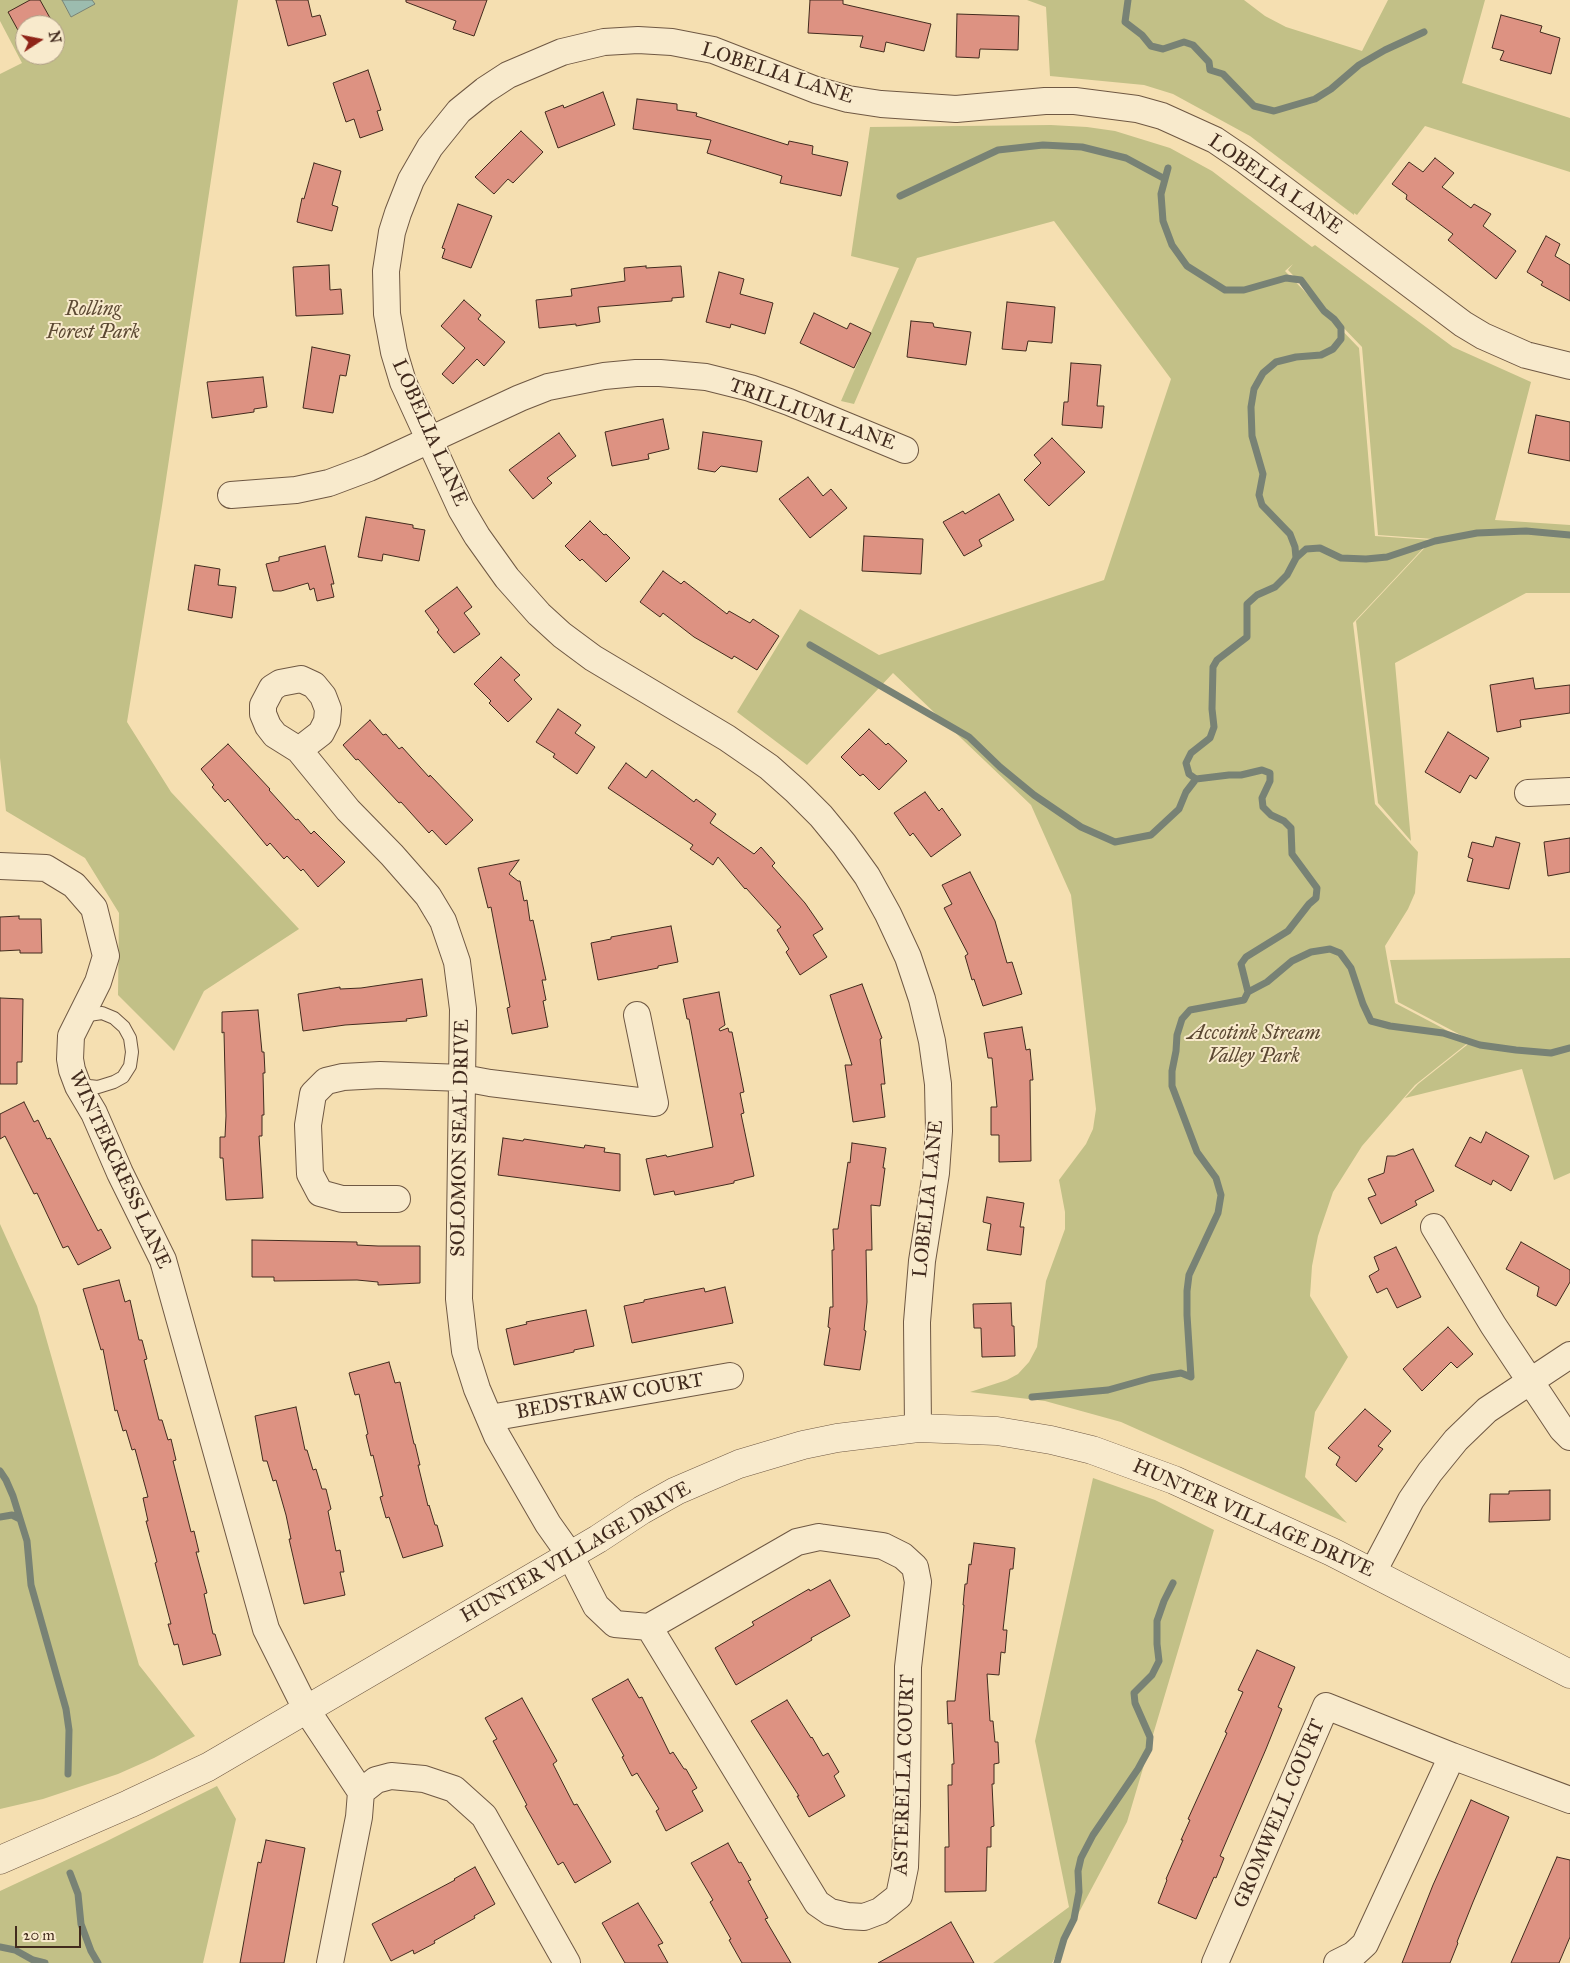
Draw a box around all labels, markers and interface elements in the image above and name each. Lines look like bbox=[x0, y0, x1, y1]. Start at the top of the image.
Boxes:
north arrow bbox=[15, 15, 65, 65]
text: N bbox=[45, 30, 64, 45]
street label: LOBELIA LANE bbox=[698, 38, 856, 110]
street label: LOBELIA LANE bbox=[1203, 130, 1347, 240]
park label: Rolling Forest Park bbox=[46, 298, 140, 345]
street label: LOBELIA LANE bbox=[386, 356, 472, 510]
street label: TRILLIUM LANE bbox=[726, 374, 898, 456]
street label: SOLOMON SEAL DRIVE bbox=[447, 1019, 475, 1257]
park label: Accotink Stream Valley Park bbox=[1187, 1022, 1321, 1069]
street label: WINTERCRESS LANE bbox=[63, 1067, 175, 1273]
street label: LOBELIA LANE bbox=[909, 1119, 949, 1279]
street label: BEDSTRAW COURT bbox=[514, 1369, 706, 1425]
street label: HUNTER VILLAGE DRIVE bbox=[1129, 1455, 1377, 1583]
street label: HUNTER VILLAGE DRIVE bbox=[457, 1477, 695, 1629]
street label: ASTERELLA COURT bbox=[889, 1674, 921, 1876]
street label: GROMWELL COURT bbox=[1229, 1716, 1331, 1912]
scale bar bbox=[18, 1916, 84, 1948]
text: 20 m bbox=[23, 1926, 55, 1944]

